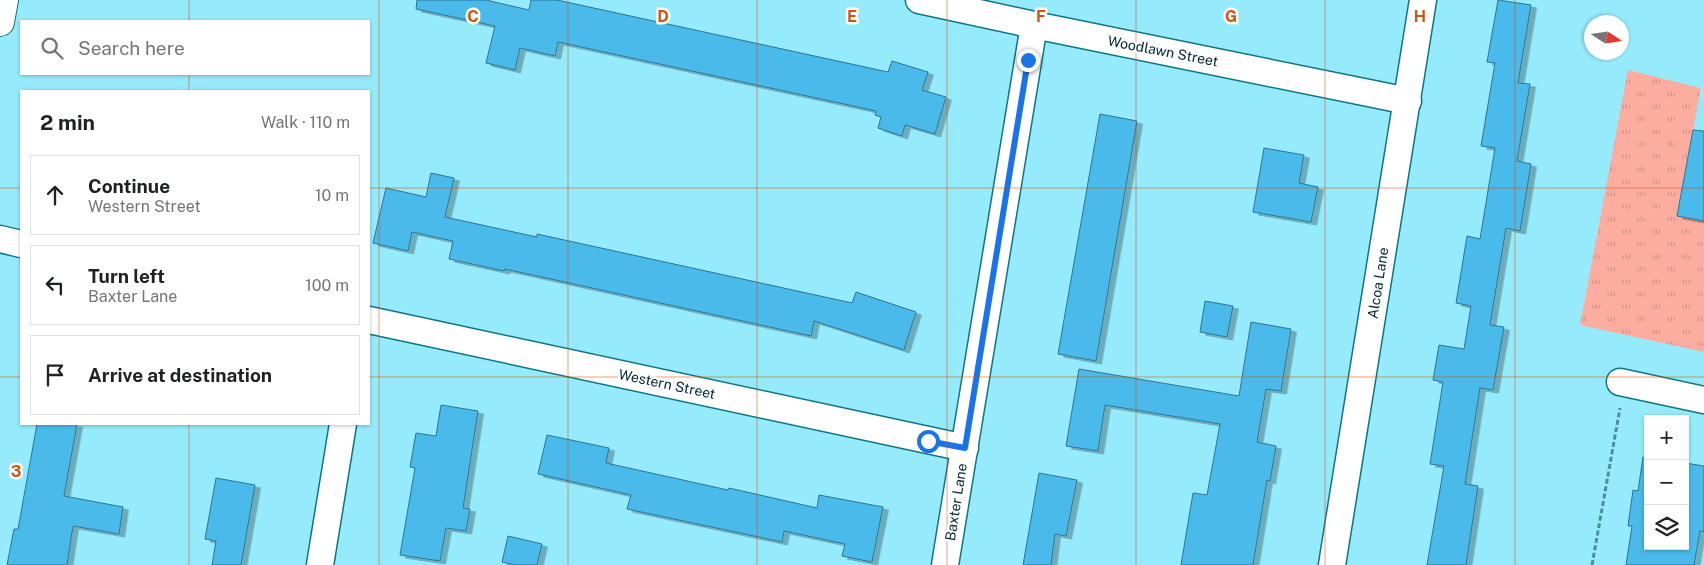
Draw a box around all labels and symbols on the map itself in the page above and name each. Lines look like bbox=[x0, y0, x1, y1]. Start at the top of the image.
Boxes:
text: C bbox=[467, 7, 479, 26]
text: D bbox=[657, 7, 669, 26]
text: E bbox=[847, 7, 857, 26]
text: F bbox=[1036, 7, 1046, 26]
text: G bbox=[1225, 7, 1237, 26]
text: H bbox=[1414, 7, 1426, 26]
north arrow bbox=[1584, 15, 1629, 60]
street label: Woodlawn Street bbox=[1107, 32, 1219, 70]
route end bbox=[1017, 49, 1040, 72]
street label: Alcoa Lane bbox=[1364, 246, 1392, 320]
street label: Western Street bbox=[617, 366, 717, 402]
route start bbox=[917, 430, 940, 453]
text: 3 bbox=[11, 462, 21, 481]
street label: Baxter Lane bbox=[942, 462, 970, 542]

